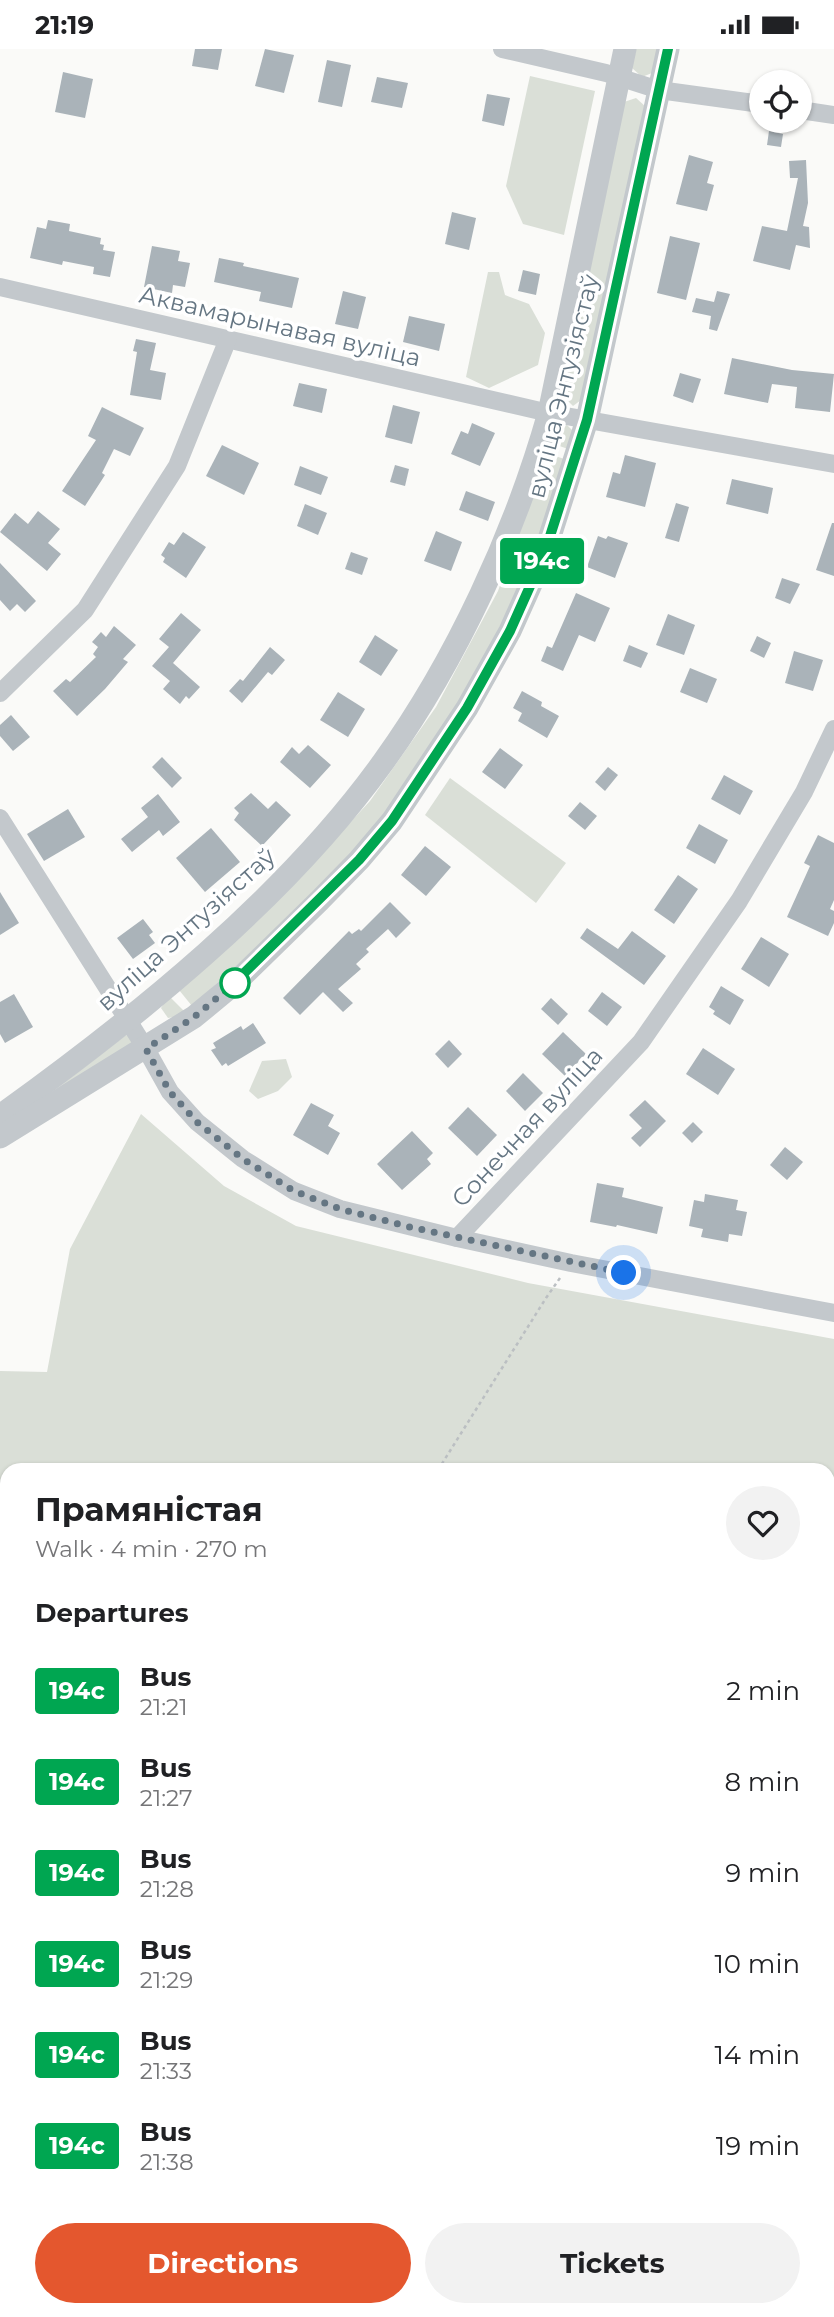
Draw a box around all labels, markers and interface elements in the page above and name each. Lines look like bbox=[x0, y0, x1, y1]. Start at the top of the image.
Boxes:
text: 21:19 bbox=[35, 9, 94, 41]
map controls bbox=[749, 70, 812, 133]
button: locate bbox=[749, 70, 812, 133]
street label: вуліца Энтузіястаў bbox=[521, 270, 605, 501]
street label: Аквамарынавая вуліца bbox=[137, 279, 423, 373]
line badge: 194с bbox=[493, 538, 591, 584]
text: 194с bbox=[514, 546, 570, 575]
street label: вуліца Энтузіястаў bbox=[91, 841, 281, 1017]
unlabelled marker bbox=[220, 968, 250, 998]
street label: Сонечная вуліца bbox=[445, 1041, 609, 1213]
your location bbox=[606, 1255, 641, 1290]
button: heart bbox=[726, 1486, 800, 1560]
text: Прамяністая bbox=[35, 1489, 263, 1529]
text: Walk · 4 min · 270 m bbox=[35, 1535, 268, 1563]
text: Departures bbox=[35, 1597, 189, 1629]
text: Bus bbox=[140, 1661, 191, 1693]
text: 2 min bbox=[726, 1675, 800, 1707]
text: 194с bbox=[49, 1676, 105, 1705]
text: 21:21 bbox=[140, 1693, 187, 1721]
text: Bus bbox=[140, 1752, 191, 1784]
text: 8 min bbox=[724, 1766, 800, 1798]
text: 194с bbox=[49, 1767, 105, 1796]
text: 21:27 bbox=[140, 1784, 193, 1812]
text: Bus bbox=[140, 1843, 191, 1875]
text: 9 min bbox=[725, 1857, 800, 1889]
text: 194с bbox=[49, 1858, 105, 1887]
text: 21:28 bbox=[140, 1875, 194, 1903]
text: Bus bbox=[140, 1934, 191, 1966]
text: 10 min bbox=[714, 1948, 800, 1980]
text: 194с bbox=[49, 1949, 105, 1978]
text: 21:29 bbox=[140, 1966, 193, 1994]
text: Bus bbox=[140, 2025, 191, 2057]
text: 14 min bbox=[714, 2039, 800, 2071]
text: 194с bbox=[49, 2040, 105, 2069]
text: 21:33 bbox=[140, 2057, 192, 2085]
text: Bus bbox=[140, 2116, 191, 2148]
text: 19 min bbox=[716, 2130, 800, 2162]
text: 194с bbox=[49, 2131, 105, 2160]
text: 21:38 bbox=[140, 2148, 194, 2176]
button: Directions bbox=[35, 2223, 411, 2303]
button: Tickets bbox=[425, 2223, 800, 2303]

